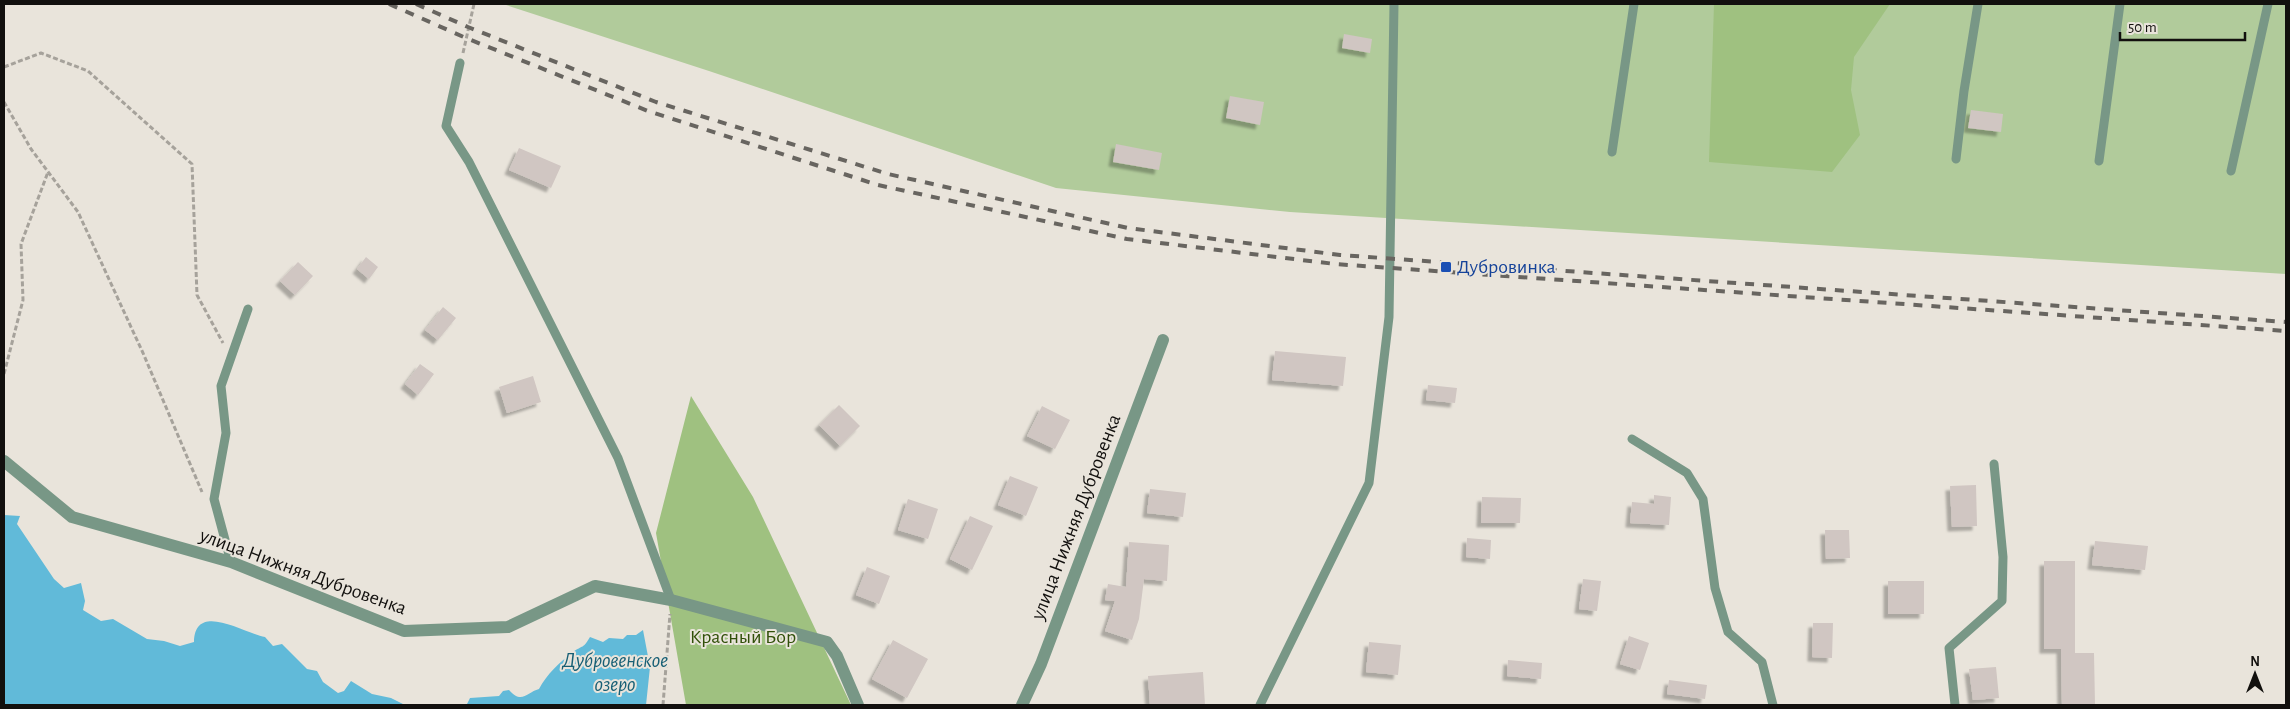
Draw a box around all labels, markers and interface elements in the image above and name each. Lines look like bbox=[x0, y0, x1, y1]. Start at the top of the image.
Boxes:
scale bar bbox=[2120, 10, 2245, 42]
text: 50 m bbox=[2128, 20, 2157, 35]
place label: Дубровинка bbox=[1457, 257, 1556, 277]
marker: Дубровинка bbox=[1439, 260, 1453, 274]
street label: улица Нижняя Дубровенка bbox=[1027, 412, 1124, 623]
street label: улица Нижняя Дубровенка bbox=[196, 525, 409, 619]
park label: Красный Бор bbox=[690, 627, 796, 647]
north arrow bbox=[2230, 649, 2280, 699]
water label: Дубровенское озеро bbox=[561, 650, 668, 696]
text: N bbox=[2250, 655, 2260, 669]

